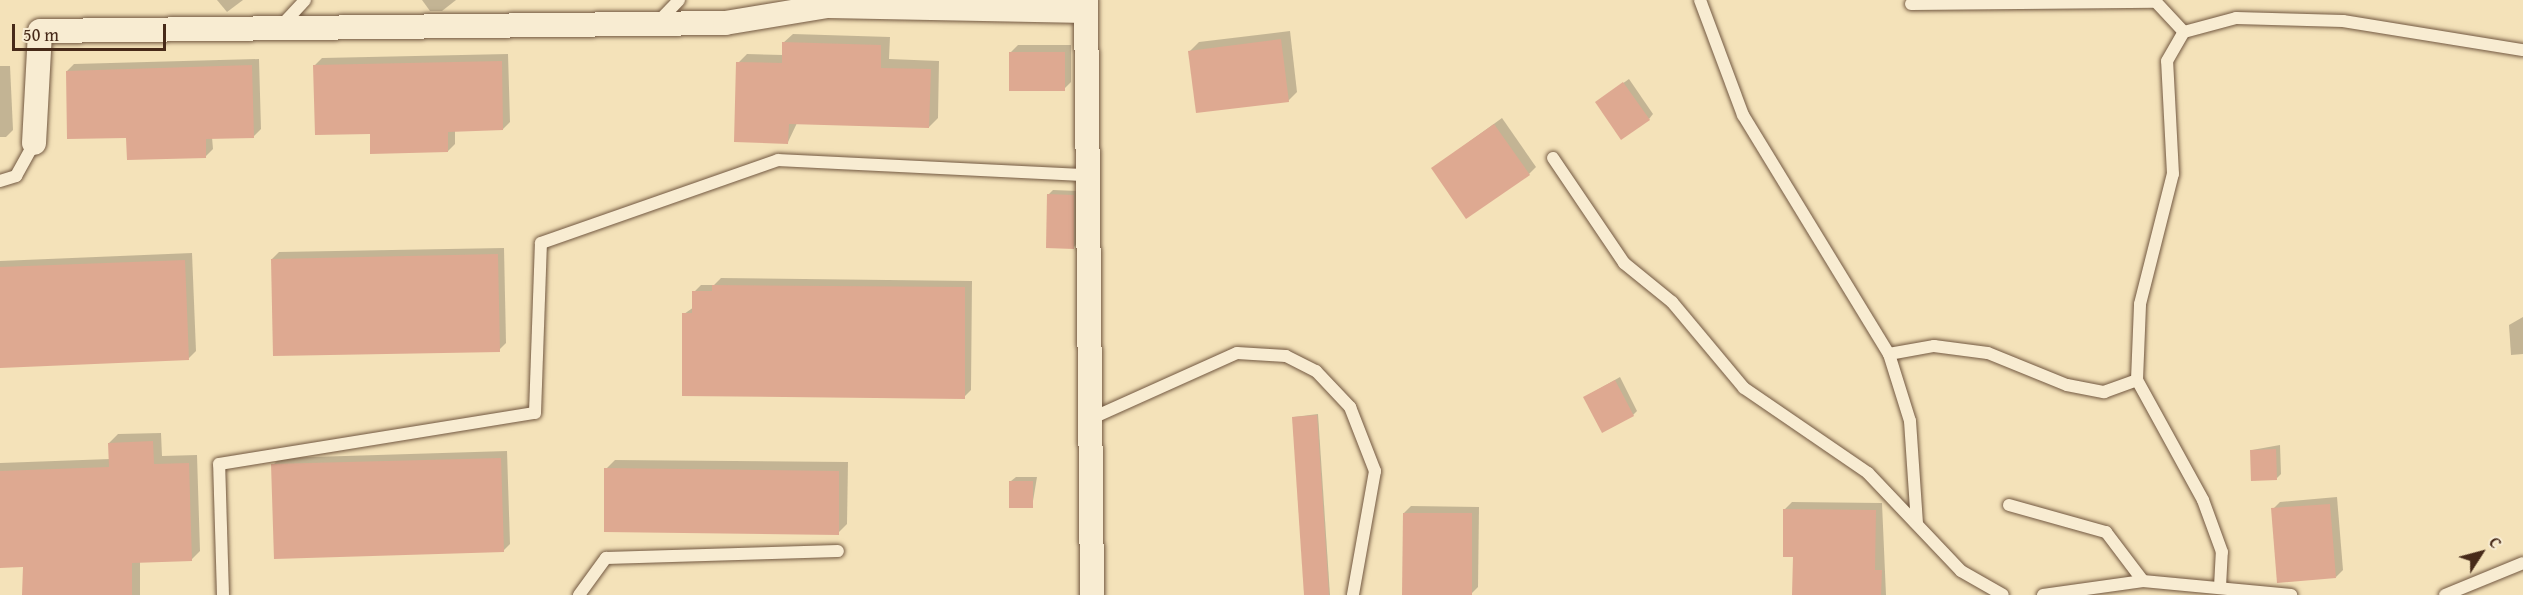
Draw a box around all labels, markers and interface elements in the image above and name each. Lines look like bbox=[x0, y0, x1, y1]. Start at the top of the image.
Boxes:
scale bar bbox=[15, 12, 170, 50]
text: 50 m bbox=[23, 21, 59, 48]
north arrow bbox=[2451, 523, 2511, 583]
text: С bbox=[2483, 532, 2508, 553]

